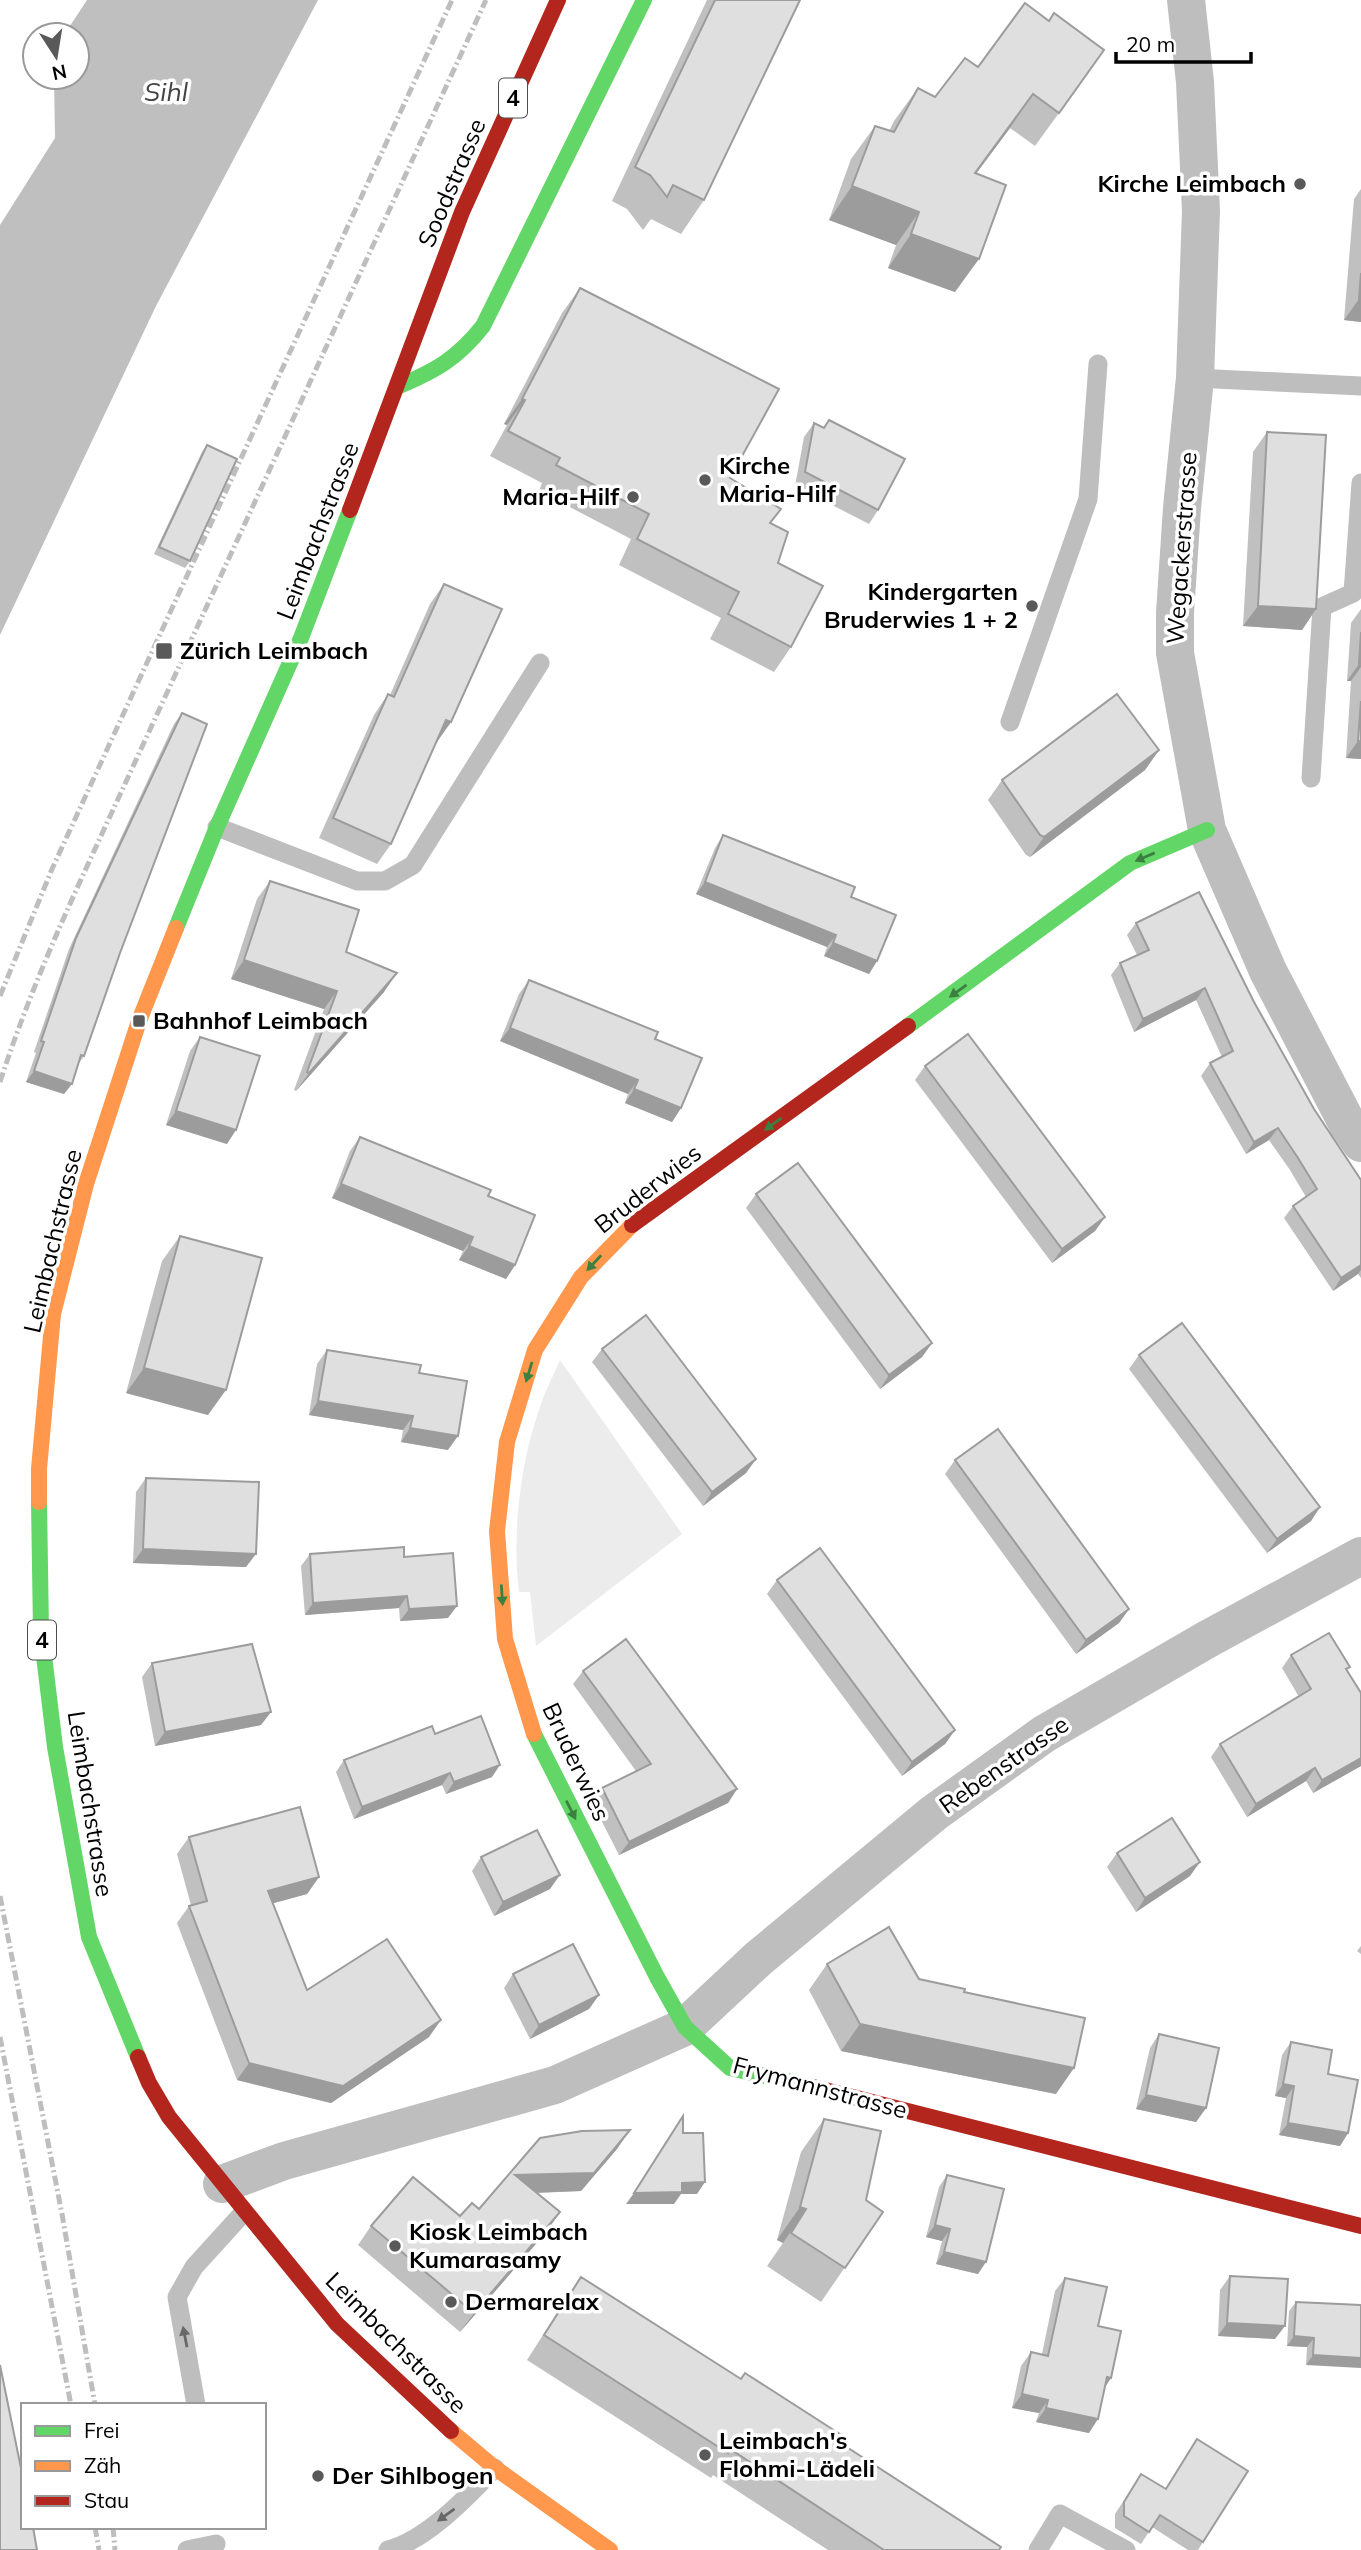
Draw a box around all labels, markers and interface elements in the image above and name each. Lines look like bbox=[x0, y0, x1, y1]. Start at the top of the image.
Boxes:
north arrow bbox=[21, 21, 91, 91]
scale bar bbox=[1116, 21, 1251, 65]
text: 20 m bbox=[1126, 31, 1175, 57]
text: N bbox=[50, 59, 69, 86]
water label: Sihl bbox=[144, 75, 189, 108]
road number: 4 bbox=[499, 78, 527, 118]
street label: Soodstrasse bbox=[411, 114, 492, 251]
place label: Kirche Leimbach bbox=[1098, 168, 1286, 198]
marker: Kirche Leimbach bbox=[1292, 176, 1308, 192]
street label: Leimbachstrasse bbox=[269, 438, 365, 624]
place label: Kirche Maria-Hilf bbox=[719, 450, 837, 508]
street label: Wegackerstrasse bbox=[1159, 451, 1203, 645]
marker: Kirche Maria-Hilf bbox=[697, 472, 713, 488]
place label: Maria-Hilf bbox=[502, 481, 620, 511]
marker: Maria-Hilf bbox=[625, 489, 641, 505]
place label: Kindergarten Bruderwies 1 + 2 bbox=[824, 576, 1018, 634]
marker: Kindergarten Bruderwies 1 + 2 bbox=[1024, 598, 1040, 614]
place label: Zürich Leimbach bbox=[180, 635, 368, 665]
marker: Zürich Leimbach bbox=[154, 641, 174, 661]
one-way arrow bbox=[1134, 852, 1155, 863]
one-way arrow bbox=[949, 984, 967, 998]
place label: Bahnhof Leimbach bbox=[153, 1005, 368, 1035]
marker: Bahnhof Leimbach bbox=[131, 1013, 147, 1029]
one-way arrow bbox=[764, 1117, 782, 1131]
street label: Bruderwies bbox=[588, 1137, 707, 1239]
street label: Leimbachstrasse bbox=[16, 1146, 88, 1336]
one-way arrow bbox=[585, 1255, 602, 1272]
one-way arrow bbox=[523, 1362, 533, 1383]
one-way arrow bbox=[497, 1585, 508, 1607]
road number: 4 bbox=[28, 1620, 56, 1660]
street label: Bruderwies bbox=[536, 1698, 617, 1826]
street label: Leimbachstrasse bbox=[61, 1709, 120, 1899]
street label: Rebenstrasse bbox=[933, 1709, 1074, 1820]
one-way arrow bbox=[565, 1800, 577, 1820]
street label: Frymannstrasse bbox=[730, 2049, 911, 2125]
place label: Kiosk Leimbach Kumarasamy bbox=[409, 2216, 588, 2274]
marker: Kiosk Leimbach Kumarasamy bbox=[387, 2238, 403, 2254]
street label: Leimbachstrasse bbox=[320, 2265, 474, 2419]
place label: Dermarelax bbox=[465, 2286, 600, 2316]
marker: Dermarelax bbox=[443, 2294, 459, 2310]
one-way arrow bbox=[179, 2326, 190, 2348]
legend bbox=[21, 2403, 266, 2529]
text: Frei bbox=[84, 2417, 120, 2443]
place label: Leimbach's Flohmi-Lädeli bbox=[719, 2425, 875, 2483]
marker: Leimbach's Flohmi-Lädeli bbox=[697, 2447, 713, 2463]
text: Zäh bbox=[84, 2452, 121, 2478]
place label: Der Sihlbogen bbox=[332, 2460, 494, 2490]
marker: Der Sihlbogen bbox=[310, 2468, 326, 2484]
text: Stau bbox=[84, 2487, 129, 2513]
one-way arrow bbox=[437, 2508, 455, 2522]

